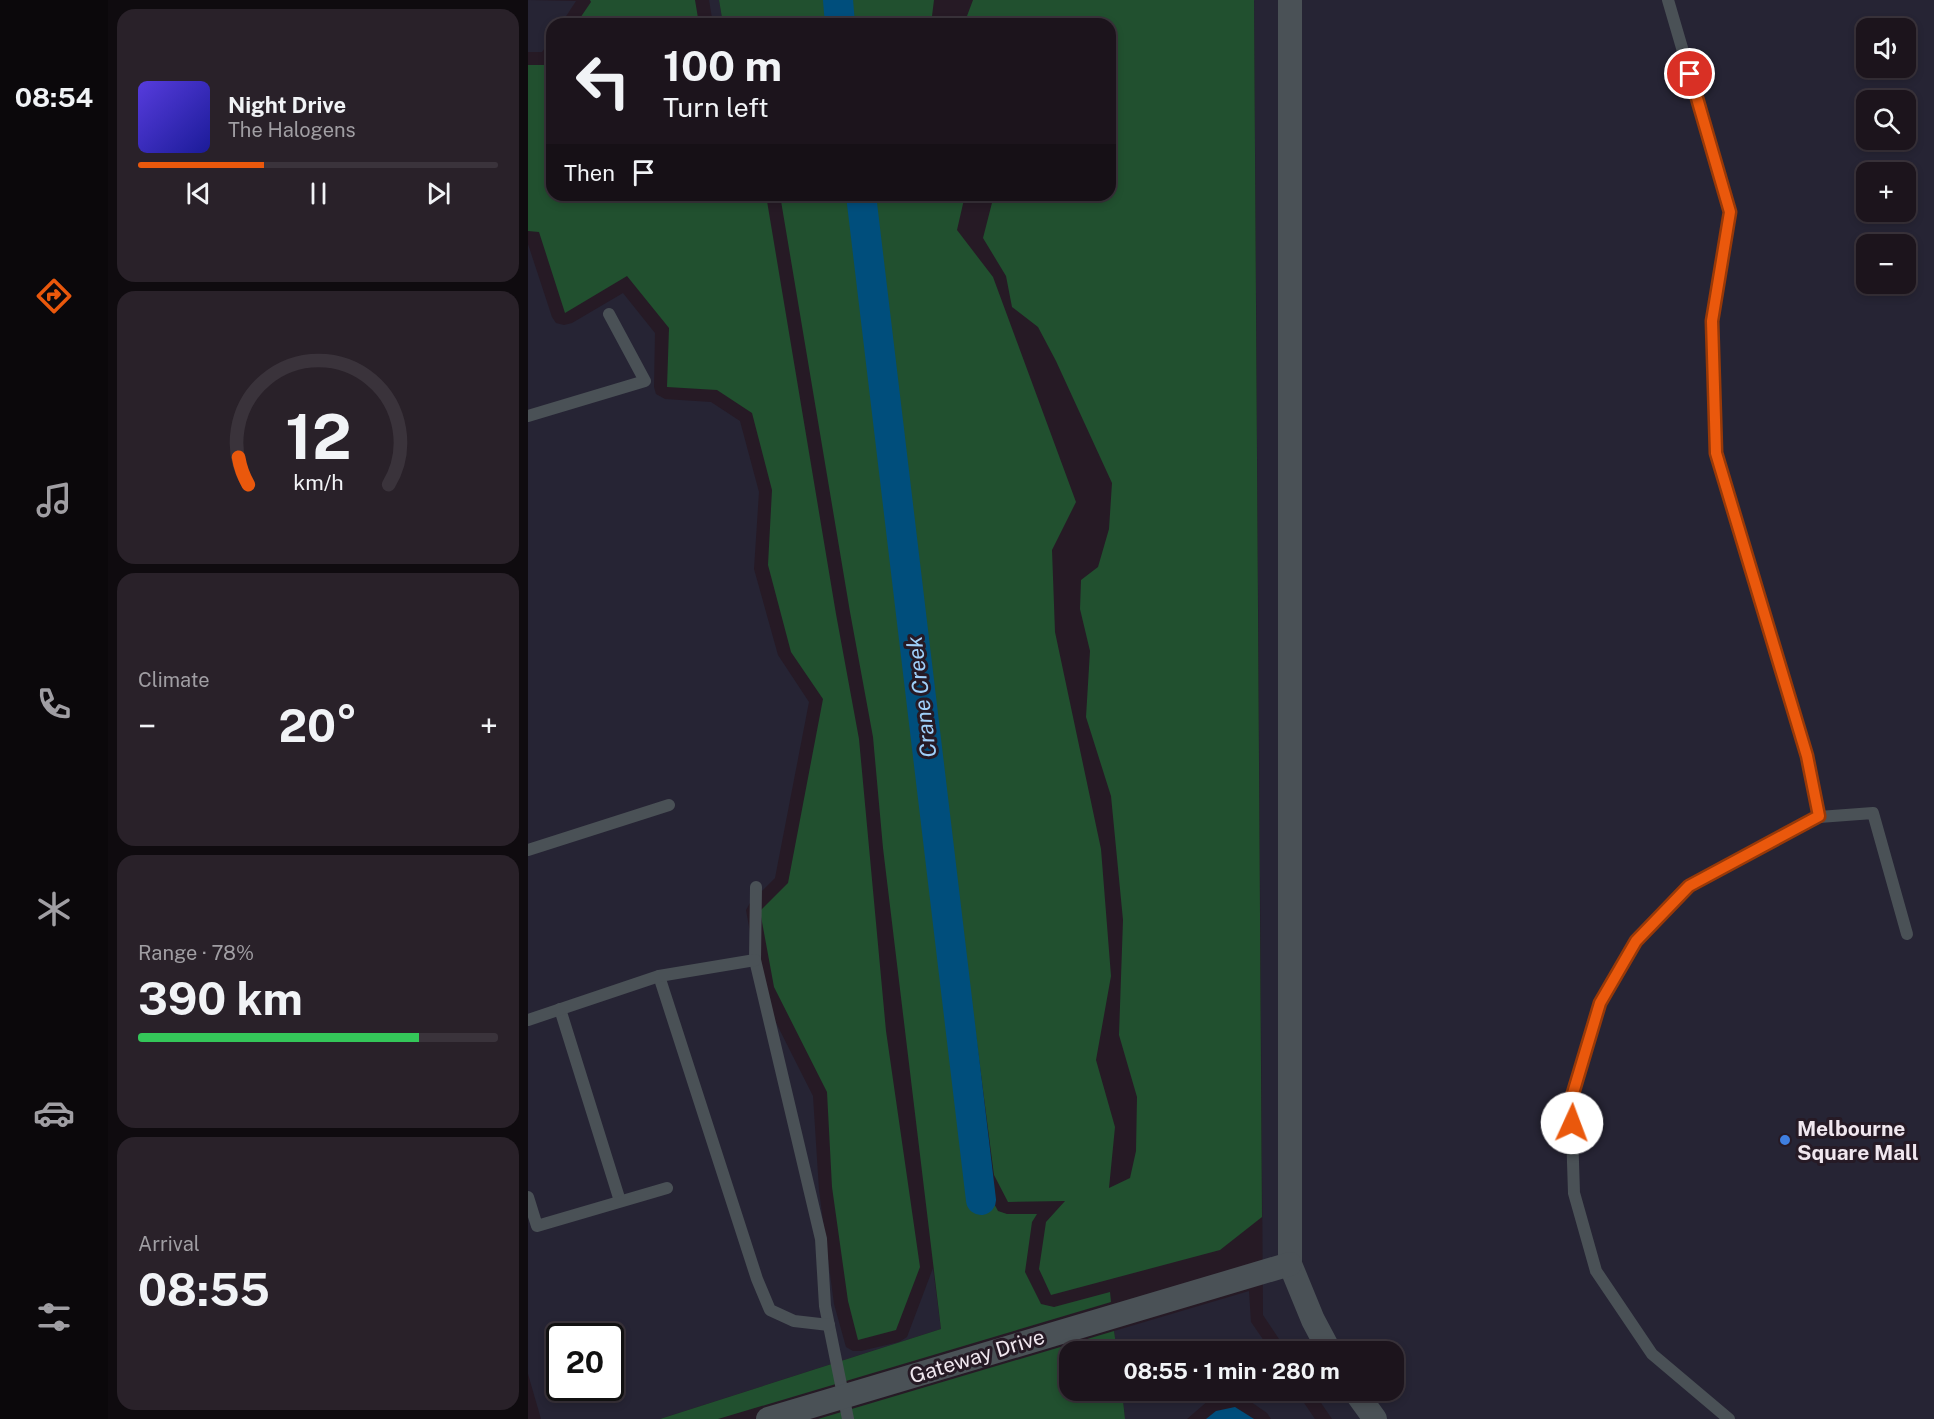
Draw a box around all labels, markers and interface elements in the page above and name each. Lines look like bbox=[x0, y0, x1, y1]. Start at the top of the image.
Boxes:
map controls bbox=[1856, 18, 1916, 294]
button: sound bbox=[1856, 18, 1916, 78]
text: 100 m bbox=[663, 41, 782, 90]
icon: left bbox=[564, 42, 642, 120]
pin bbox=[1664, 48, 1715, 99]
icon: arrive bbox=[1673, 57, 1706, 90]
text: 08:54 bbox=[15, 81, 93, 113]
button: search bbox=[1856, 90, 1916, 150]
text: Turn left bbox=[663, 91, 769, 123]
text: Night Drive bbox=[228, 92, 346, 118]
text: The Halogens bbox=[228, 118, 356, 142]
icon: arrive bbox=[627, 156, 660, 189]
text: Then bbox=[564, 160, 615, 186]
button: + bbox=[1856, 162, 1916, 222]
icon: previous bbox=[182, 177, 215, 210]
icon: pause bbox=[302, 177, 335, 210]
icon: next bbox=[422, 177, 455, 210]
button: − bbox=[1856, 234, 1916, 294]
icon: directions bbox=[33, 275, 75, 317]
text: 12 bbox=[285, 400, 351, 473]
text: km/h bbox=[293, 470, 343, 495]
icon: music bbox=[33, 479, 75, 521]
water label: Crane Creek bbox=[901, 635, 941, 759]
text: Climate bbox=[138, 668, 210, 692]
icon: phone bbox=[33, 683, 75, 725]
text: 20° bbox=[279, 699, 357, 752]
text: − bbox=[138, 707, 156, 745]
text: + bbox=[480, 707, 498, 745]
icon: climate bbox=[33, 888, 75, 930]
text: Range · 78% bbox=[138, 941, 254, 965]
text: 390 km bbox=[138, 972, 303, 1025]
position arrow bbox=[1540, 1091, 1604, 1155]
icon: car bbox=[33, 1092, 75, 1134]
place label: Melbourne Square Mall bbox=[1797, 1116, 1919, 1165]
marker: Melbourne Square Mall bbox=[1778, 1133, 1792, 1147]
text: Arrival bbox=[138, 1232, 200, 1256]
text: 08:55 bbox=[138, 1263, 270, 1316]
icon: filters bbox=[33, 1296, 75, 1338]
speed limit sign: 20 bbox=[546, 1323, 624, 1401]
street label: Gateway Drive bbox=[906, 1324, 1048, 1388]
text: 08:55 · 1 min · 280 m bbox=[1123, 1358, 1340, 1384]

